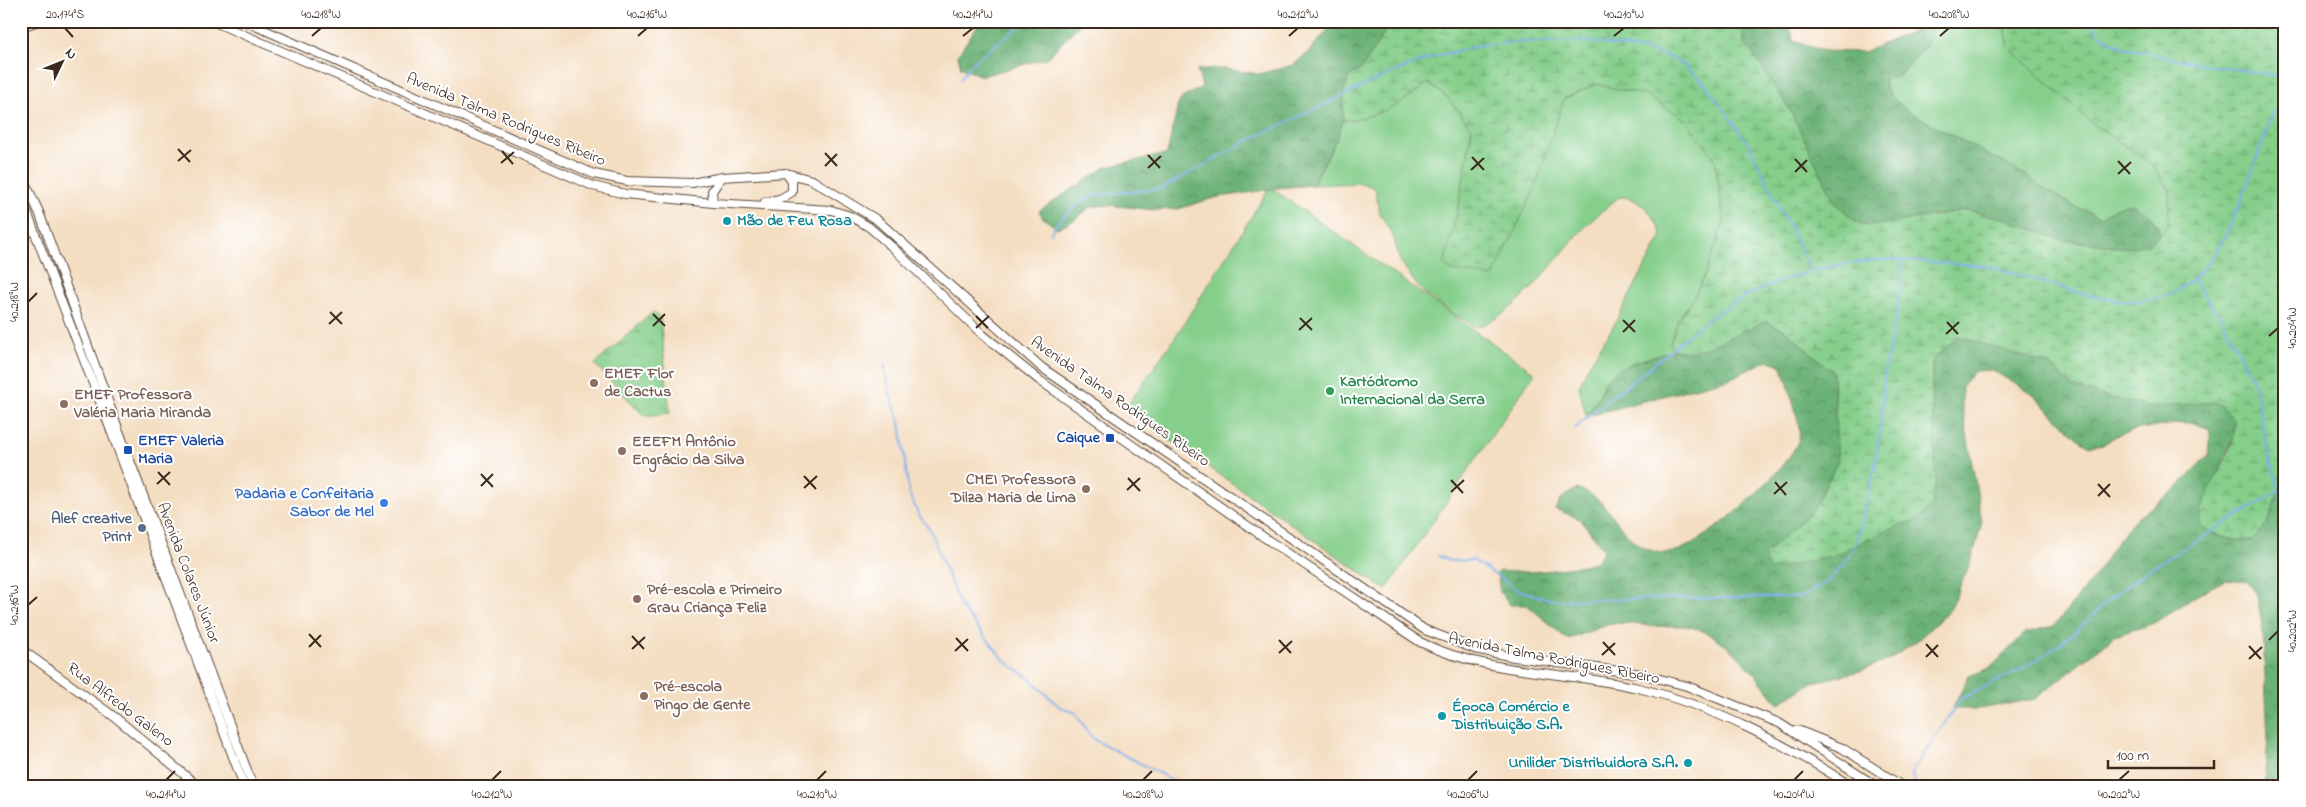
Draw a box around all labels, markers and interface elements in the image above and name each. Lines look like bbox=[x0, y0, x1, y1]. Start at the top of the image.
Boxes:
text: 20.174°S bbox=[46, 6, 84, 24]
text: 40.218°W bbox=[301, 6, 341, 24]
text: 40.216°W bbox=[627, 6, 667, 24]
text: 40.214°W bbox=[953, 6, 993, 24]
text: 40.212°W bbox=[1278, 6, 1318, 24]
text: 40.210°W bbox=[1604, 6, 1644, 24]
text: 40.208°W bbox=[1929, 6, 1969, 24]
north arrow bbox=[38, 38, 88, 88]
text: N bbox=[60, 44, 81, 65]
street label: Avenida Talma Rodrigues Ribeiro bbox=[402, 67, 610, 173]
place label: Mão de Feu Rosa bbox=[737, 209, 852, 233]
marker: Mão de Feu Rosa bbox=[721, 215, 733, 227]
text: 40.218°W bbox=[6, 282, 24, 322]
text: 40.204°W bbox=[2284, 307, 2302, 349]
street label: Avenida Talma Rodrigues Ribeiro bbox=[1025, 331, 1215, 473]
place label: EMEF Flor de Cactus bbox=[604, 362, 675, 404]
place label: Kartódromo Internacional da Serra bbox=[1340, 370, 1485, 412]
marker: EMEF Flor de Cactus bbox=[588, 377, 600, 389]
place label: EMEF Professora Valéria Maria Miranda bbox=[73, 383, 211, 425]
marker: Kartódromo Internacional da Serra bbox=[1324, 385, 1336, 397]
marker: EMEF Professora Valéria Maria Miranda bbox=[58, 398, 70, 410]
place label: Caique bbox=[1057, 426, 1101, 450]
place label: EMEF Valeria Maria bbox=[138, 429, 224, 471]
place label: EEEFM Antônio Engrácio da Silva bbox=[632, 430, 745, 473]
marker: Caique bbox=[1104, 432, 1116, 444]
marker: EMEF Valeria Maria bbox=[122, 444, 134, 456]
marker: EEEFM Antônio Engrácio da Silva bbox=[616, 445, 628, 457]
place label: CMEI Professora Dilza Maria de Lima bbox=[949, 468, 1076, 510]
place label: Padaria e Confeitaria Sabor de Mel bbox=[235, 482, 374, 524]
marker: CMEI Professora Dilza Maria de Lima bbox=[1080, 483, 1092, 495]
marker: Padaria e Confeitaria Sabor de Mel bbox=[378, 497, 390, 509]
street label: Avenida Colares Júnior bbox=[150, 499, 226, 647]
place label: Alef creative Print bbox=[51, 507, 133, 549]
marker: Alef creative Print bbox=[136, 522, 148, 534]
place label: Pré-escola e Primeiro Grau Criança Feliz bbox=[647, 578, 782, 620]
text: 40.216°W bbox=[6, 585, 24, 625]
marker: Pré-escola e Primeiro Grau Criança Feliz bbox=[631, 593, 643, 605]
text: 40.202°W bbox=[2284, 610, 2302, 652]
street label: Avenida Talma Rodrigues Ribeiro bbox=[1446, 627, 1662, 691]
street label: Rua Alfredo Galeno bbox=[62, 657, 178, 753]
place label: Pré-escola Pingo de Gente bbox=[654, 675, 751, 718]
marker: Pré-escola Pingo de Gente bbox=[638, 690, 650, 702]
place label: Época Comércio e Distribuição S.A. bbox=[1451, 695, 1570, 737]
marker: Época Comércio e Distribuição S.A. bbox=[1436, 710, 1448, 722]
scale bar bbox=[2108, 737, 2215, 769]
text: 100 m bbox=[2116, 745, 2149, 767]
place label: Unilider Distribuidora S.A. bbox=[1508, 751, 1679, 775]
marker: Unilider Distribuidora S.A. bbox=[1682, 757, 1694, 769]
text: 40.214°W bbox=[146, 786, 186, 804]
text: 40.212°W bbox=[472, 786, 512, 804]
text: 40.210°W bbox=[797, 786, 837, 804]
text: 40.208°W bbox=[1123, 786, 1163, 804]
text: 40.206°W bbox=[1447, 786, 1489, 804]
text: 40.204°W bbox=[1773, 786, 1815, 804]
text: 40.202°W bbox=[2098, 786, 2140, 804]

